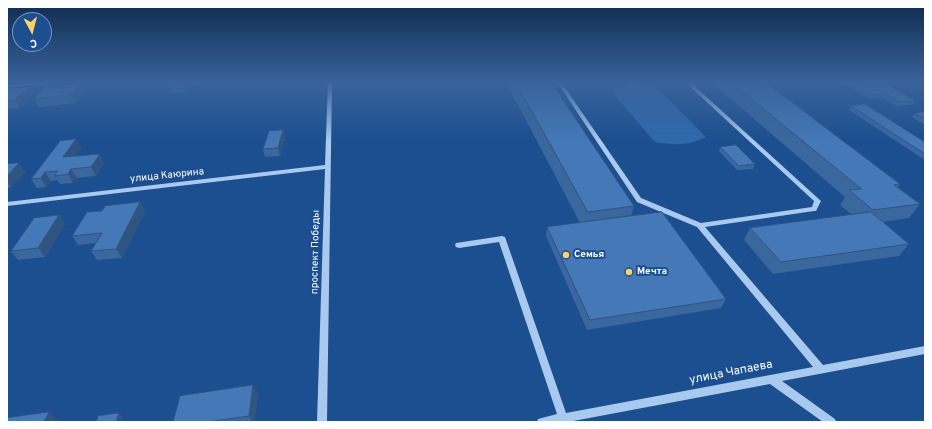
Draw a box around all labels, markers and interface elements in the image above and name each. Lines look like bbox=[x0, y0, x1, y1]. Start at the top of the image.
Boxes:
north arrow bbox=[12, 12, 52, 52]
text: С bbox=[29, 36, 38, 50]
street label: улица Каюрина bbox=[129, 166, 205, 186]
street label: проспект Победы bbox=[309, 210, 323, 294]
place label: Семья bbox=[574, 249, 604, 261]
marker: Семья bbox=[561, 250, 571, 260]
place label: Мечта bbox=[637, 266, 667, 278]
marker: Мечта bbox=[624, 267, 634, 277]
street label: улица Чапаева bbox=[688, 358, 774, 388]

